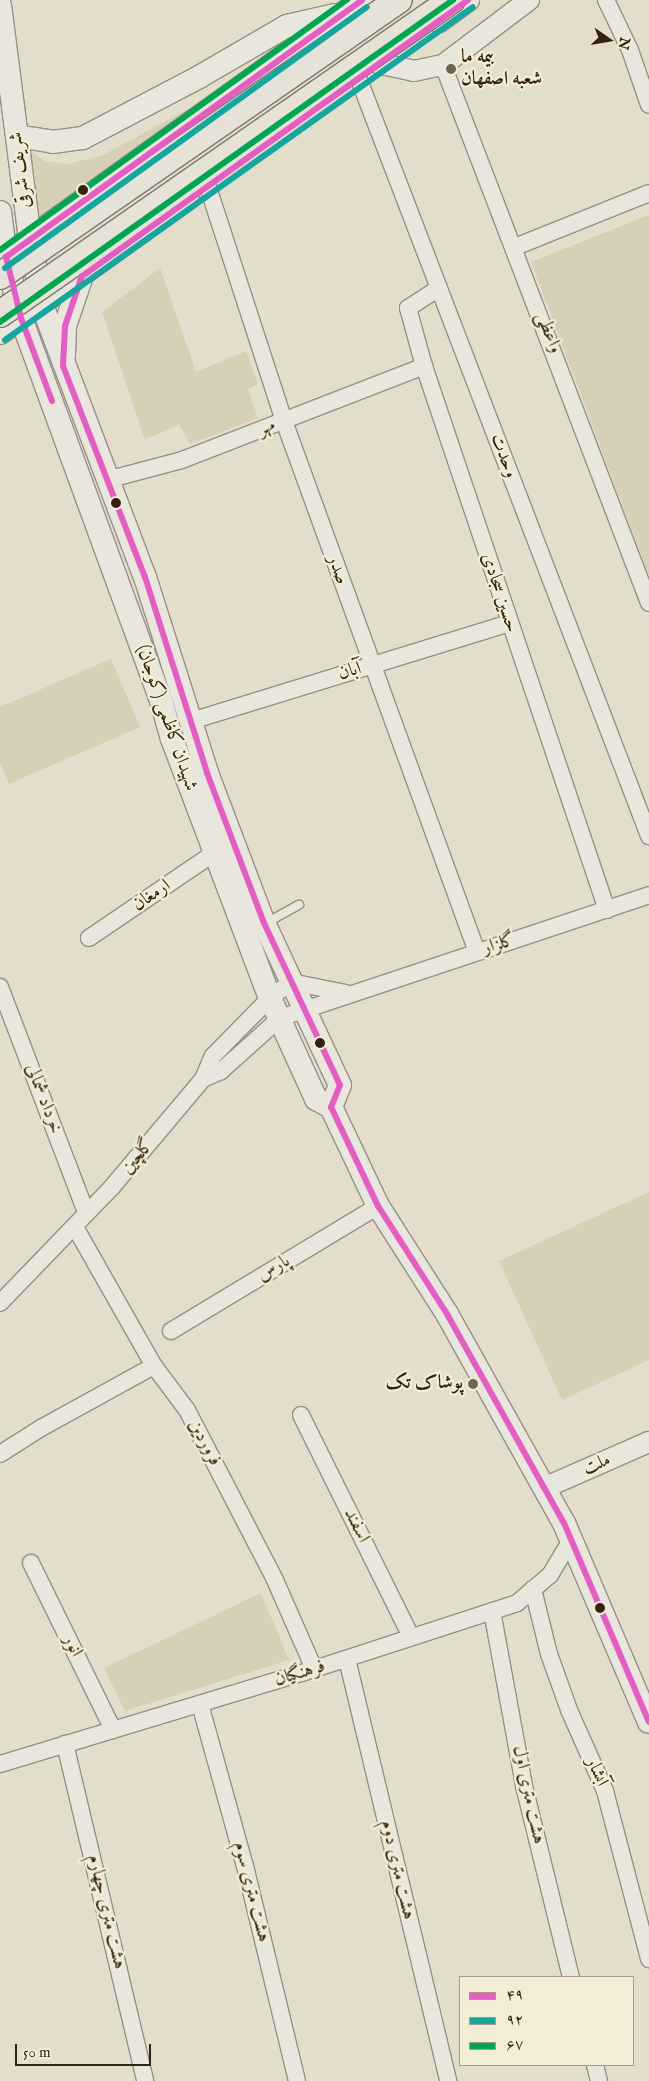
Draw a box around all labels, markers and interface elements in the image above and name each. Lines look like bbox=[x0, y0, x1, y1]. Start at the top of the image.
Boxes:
north arrow bbox=[584, 15, 634, 65]
text: N bbox=[613, 35, 634, 51]
place label: بیمه ما شعبه اصفهان bbox=[461, 47, 542, 91]
marker: بیمه ما شعبه اصفهان bbox=[445, 63, 457, 75]
street label: شریف شرقی bbox=[5, 130, 37, 210]
unlabelled marker bbox=[78, 185, 88, 195]
street label: واعظی bbox=[530, 309, 566, 357]
street label: مهر bbox=[255, 414, 279, 442]
street label: وحدت bbox=[484, 431, 522, 481]
unlabelled marker bbox=[111, 498, 121, 508]
street label: حسین سجادی bbox=[475, 550, 523, 636]
street label: صدر bbox=[321, 552, 353, 588]
street label: شهیدان کاظمی (کوجان) bbox=[130, 642, 202, 794]
street label: آبان bbox=[336, 658, 364, 686]
street label: ارمغان bbox=[129, 875, 175, 917]
street label: گلزار bbox=[480, 929, 518, 961]
unlabelled marker bbox=[315, 1038, 325, 1048]
street label: خرداد شمالی bbox=[19, 1061, 67, 1137]
street label: گلچین bbox=[117, 1135, 159, 1179]
street label: پارس bbox=[253, 1250, 295, 1288]
place label: پوشاک تک bbox=[386, 1373, 463, 1395]
marker: پوشاک تک bbox=[467, 1378, 479, 1390]
street label: فروردین bbox=[182, 1416, 226, 1470]
street label: ملت bbox=[580, 1449, 614, 1481]
street label: اسفند bbox=[338, 1505, 374, 1547]
unlabelled marker bbox=[595, 1603, 605, 1613]
street label: انور bbox=[57, 1631, 87, 1661]
street label: فرهنگیان bbox=[272, 1656, 328, 1692]
street label: هشت متری اول bbox=[506, 1744, 550, 1846]
street label: آبشار bbox=[580, 1754, 612, 1790]
street label: هشت متری دوم bbox=[374, 1818, 420, 1922]
street label: هشت متری سوم bbox=[228, 1839, 274, 1945]
street label: هشت متری چهارم bbox=[82, 1852, 130, 1972]
legend bbox=[459, 1976, 634, 2066]
text: ۴۹ bbox=[506, 1985, 524, 2004]
text: ۹۲ bbox=[506, 2010, 524, 2029]
scale bar bbox=[18, 2034, 154, 2066]
text: ۶۷ bbox=[506, 2035, 524, 2054]
text: 50 m bbox=[23, 2043, 51, 2062]

